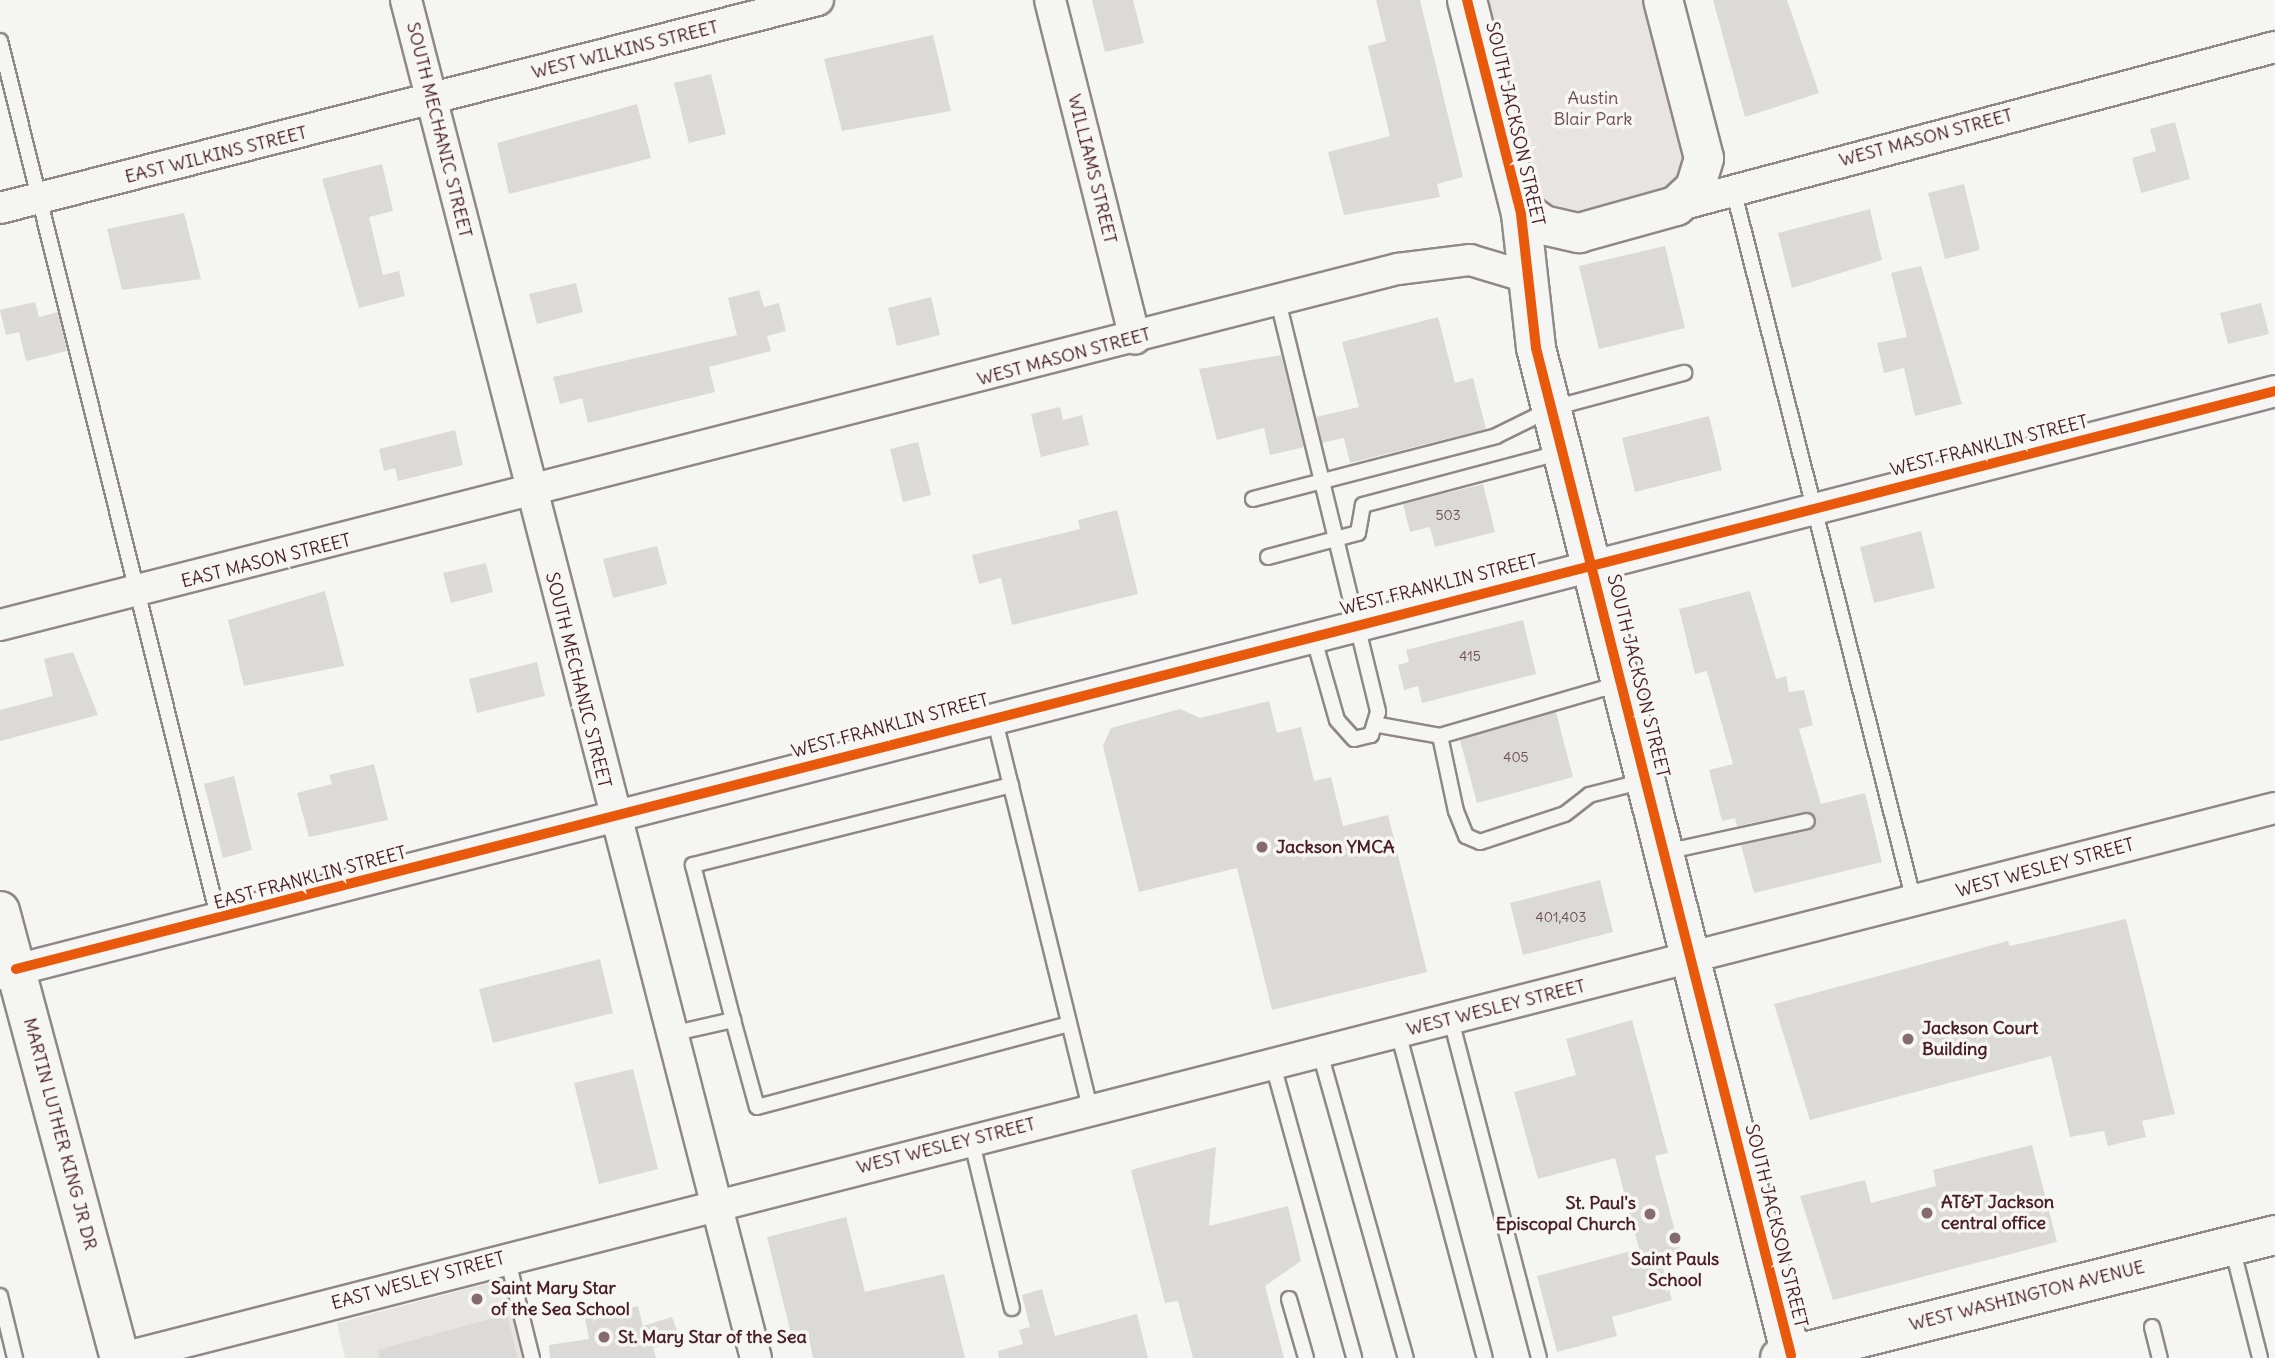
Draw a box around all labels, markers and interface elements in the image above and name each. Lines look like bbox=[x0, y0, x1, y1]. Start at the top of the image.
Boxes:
street label: WEST WILKINS STREET bbox=[529, 16, 721, 84]
street label: SOUTH MECHANIC STREET bbox=[402, 20, 476, 240]
street label: SOUTH JACKSON STREET bbox=[1481, 20, 1549, 228]
park label: Austin Blair Park bbox=[1554, 88, 1632, 130]
street label: WILLIAMS STREET bbox=[1063, 92, 1121, 246]
street label: WEST MASON STREET bbox=[1837, 104, 2015, 172]
street label: EAST WILKINS STREET bbox=[123, 122, 309, 188]
street label: WEST MASON STREET bbox=[975, 323, 1153, 391]
street label: WEST FRANKLIN STREET bbox=[1888, 411, 2090, 481]
house number: 503 bbox=[1435, 507, 1461, 523]
street label: EAST MASON STREET bbox=[179, 529, 353, 593]
street label: WEST FRANKLIN STREET bbox=[1338, 550, 1540, 620]
street label: SOUTH MECHANIC STREET bbox=[541, 570, 615, 790]
street label: SOUTH JACKSON STREET bbox=[1602, 572, 1674, 780]
house number: 415 bbox=[1459, 648, 1481, 664]
street label: WEST FRANKLIN STREET bbox=[789, 689, 991, 763]
house number: 405 bbox=[1503, 749, 1529, 765]
street label: WEST WESLEY STREET bbox=[1954, 834, 2136, 902]
place label: Jackson YMCA bbox=[1276, 836, 1395, 858]
marker: Jackson YMCA bbox=[1254, 839, 1270, 855]
street label: EAST FRANKLIN STREET bbox=[211, 842, 409, 914]
house number: 401,403 bbox=[1536, 909, 1586, 925]
street label: WEST WESLEY STREET bbox=[1404, 975, 1588, 1041]
street label: MARTIN LUTHER KING JR DR bbox=[19, 1016, 101, 1252]
place label: Jackson Court Building bbox=[1922, 1018, 2038, 1060]
marker: Jackson Court Building bbox=[1900, 1031, 1916, 1047]
street label: WEST WESLEY STREET bbox=[854, 1113, 1038, 1179]
street label: SOUTH JACKSON STREET bbox=[1740, 1122, 1812, 1330]
place label: AT&T Jackson central office bbox=[1941, 1192, 2054, 1234]
place label: St. Paul's Episcopal Church bbox=[1496, 1193, 1636, 1236]
marker: AT&T Jackson central office bbox=[1919, 1205, 1935, 1221]
marker: St. Paul's Episcopal Church bbox=[1642, 1206, 1658, 1222]
marker: Saint Pauls School bbox=[1667, 1230, 1683, 1246]
street label: EAST WESLEY STREET bbox=[329, 1247, 507, 1315]
place label: Saint Pauls School bbox=[1631, 1249, 1719, 1292]
street label: WEST WASHINGTON AVENUE bbox=[1907, 1256, 2147, 1336]
place label: Saint Mary Star of the Sea School bbox=[491, 1278, 630, 1320]
marker: Saint Mary Star of the Sea School bbox=[469, 1291, 485, 1307]
place label: St. Mary Star of the Sea bbox=[618, 1326, 807, 1348]
marker: St. Mary Star of the Sea bbox=[596, 1329, 612, 1345]

